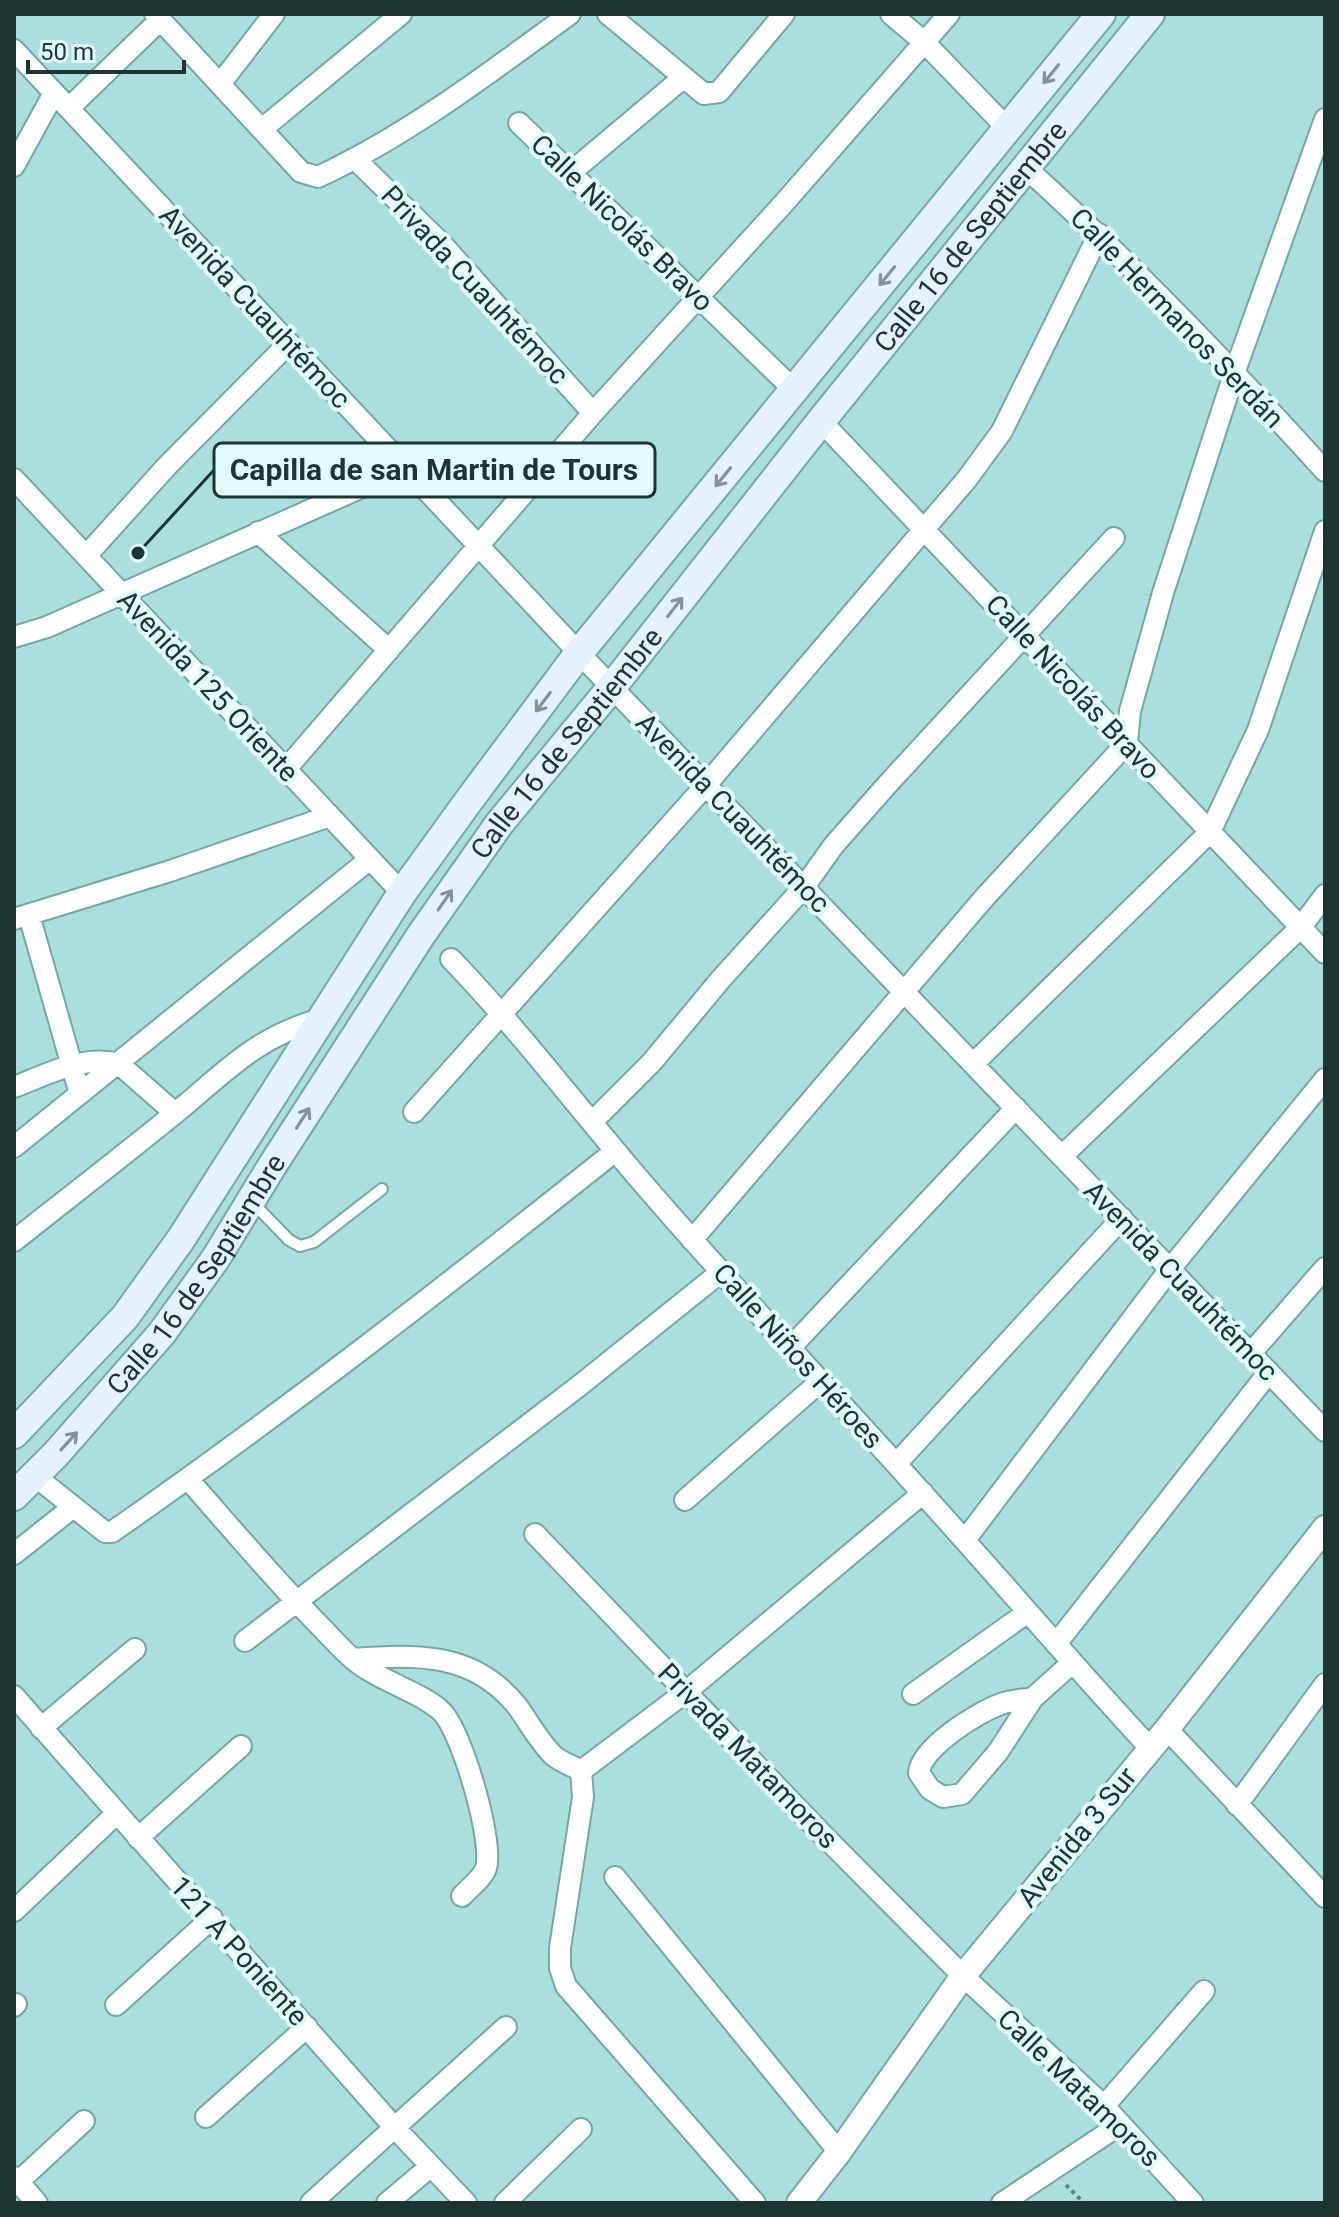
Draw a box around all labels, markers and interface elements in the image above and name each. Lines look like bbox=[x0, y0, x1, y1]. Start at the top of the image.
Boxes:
scale bar bbox=[28, 24, 184, 74]
text: 50 m bbox=[40, 38, 94, 66]
one-way arrow bbox=[1042, 64, 1060, 84]
street label: Calle 16 de Septiembre bbox=[867, 114, 1073, 359]
street label: Calle Nicolás Bravo bbox=[524, 128, 720, 318]
street label: Privada Cuauhtémoc bbox=[374, 179, 576, 391]
street label: Avenida Cuauhtémoc bbox=[153, 199, 357, 415]
street label: Calle Hermanos Serdán bbox=[1063, 201, 1291, 435]
one-way arrow bbox=[878, 265, 896, 286]
callout: Capilla de san Martin de Tours bbox=[214, 443, 655, 497]
text: Capilla de san Martin de Tours bbox=[230, 452, 638, 487]
one-way arrow bbox=[714, 466, 731, 487]
street label: Avenida 125 Oriente bbox=[111, 583, 305, 789]
street label: Calle Nicolás Bravo bbox=[979, 588, 1167, 786]
one-way arrow bbox=[666, 597, 683, 618]
street label: Calle 16 de Septiembre bbox=[463, 621, 669, 865]
one-way arrow bbox=[534, 691, 551, 712]
street label: Avenida Cuauhtémoc bbox=[629, 706, 837, 920]
one-way arrow bbox=[436, 890, 453, 911]
one-way arrow bbox=[295, 1107, 311, 1129]
street label: Calle 16 de Septiembre bbox=[100, 1148, 292, 1401]
street label: Avenida Cuauhtémoc bbox=[1077, 1174, 1285, 1388]
street label: Calle Niños Héroes bbox=[706, 1257, 890, 1455]
one-way arrow bbox=[59, 1431, 77, 1451]
street label: Privada Matamoros bbox=[651, 1657, 845, 1855]
street label: Avenida 3 Sur bbox=[1011, 1760, 1144, 1914]
street label: 121 A Poniente bbox=[163, 1870, 315, 2032]
street label: Calle Matamoros bbox=[991, 2002, 1167, 2174]

